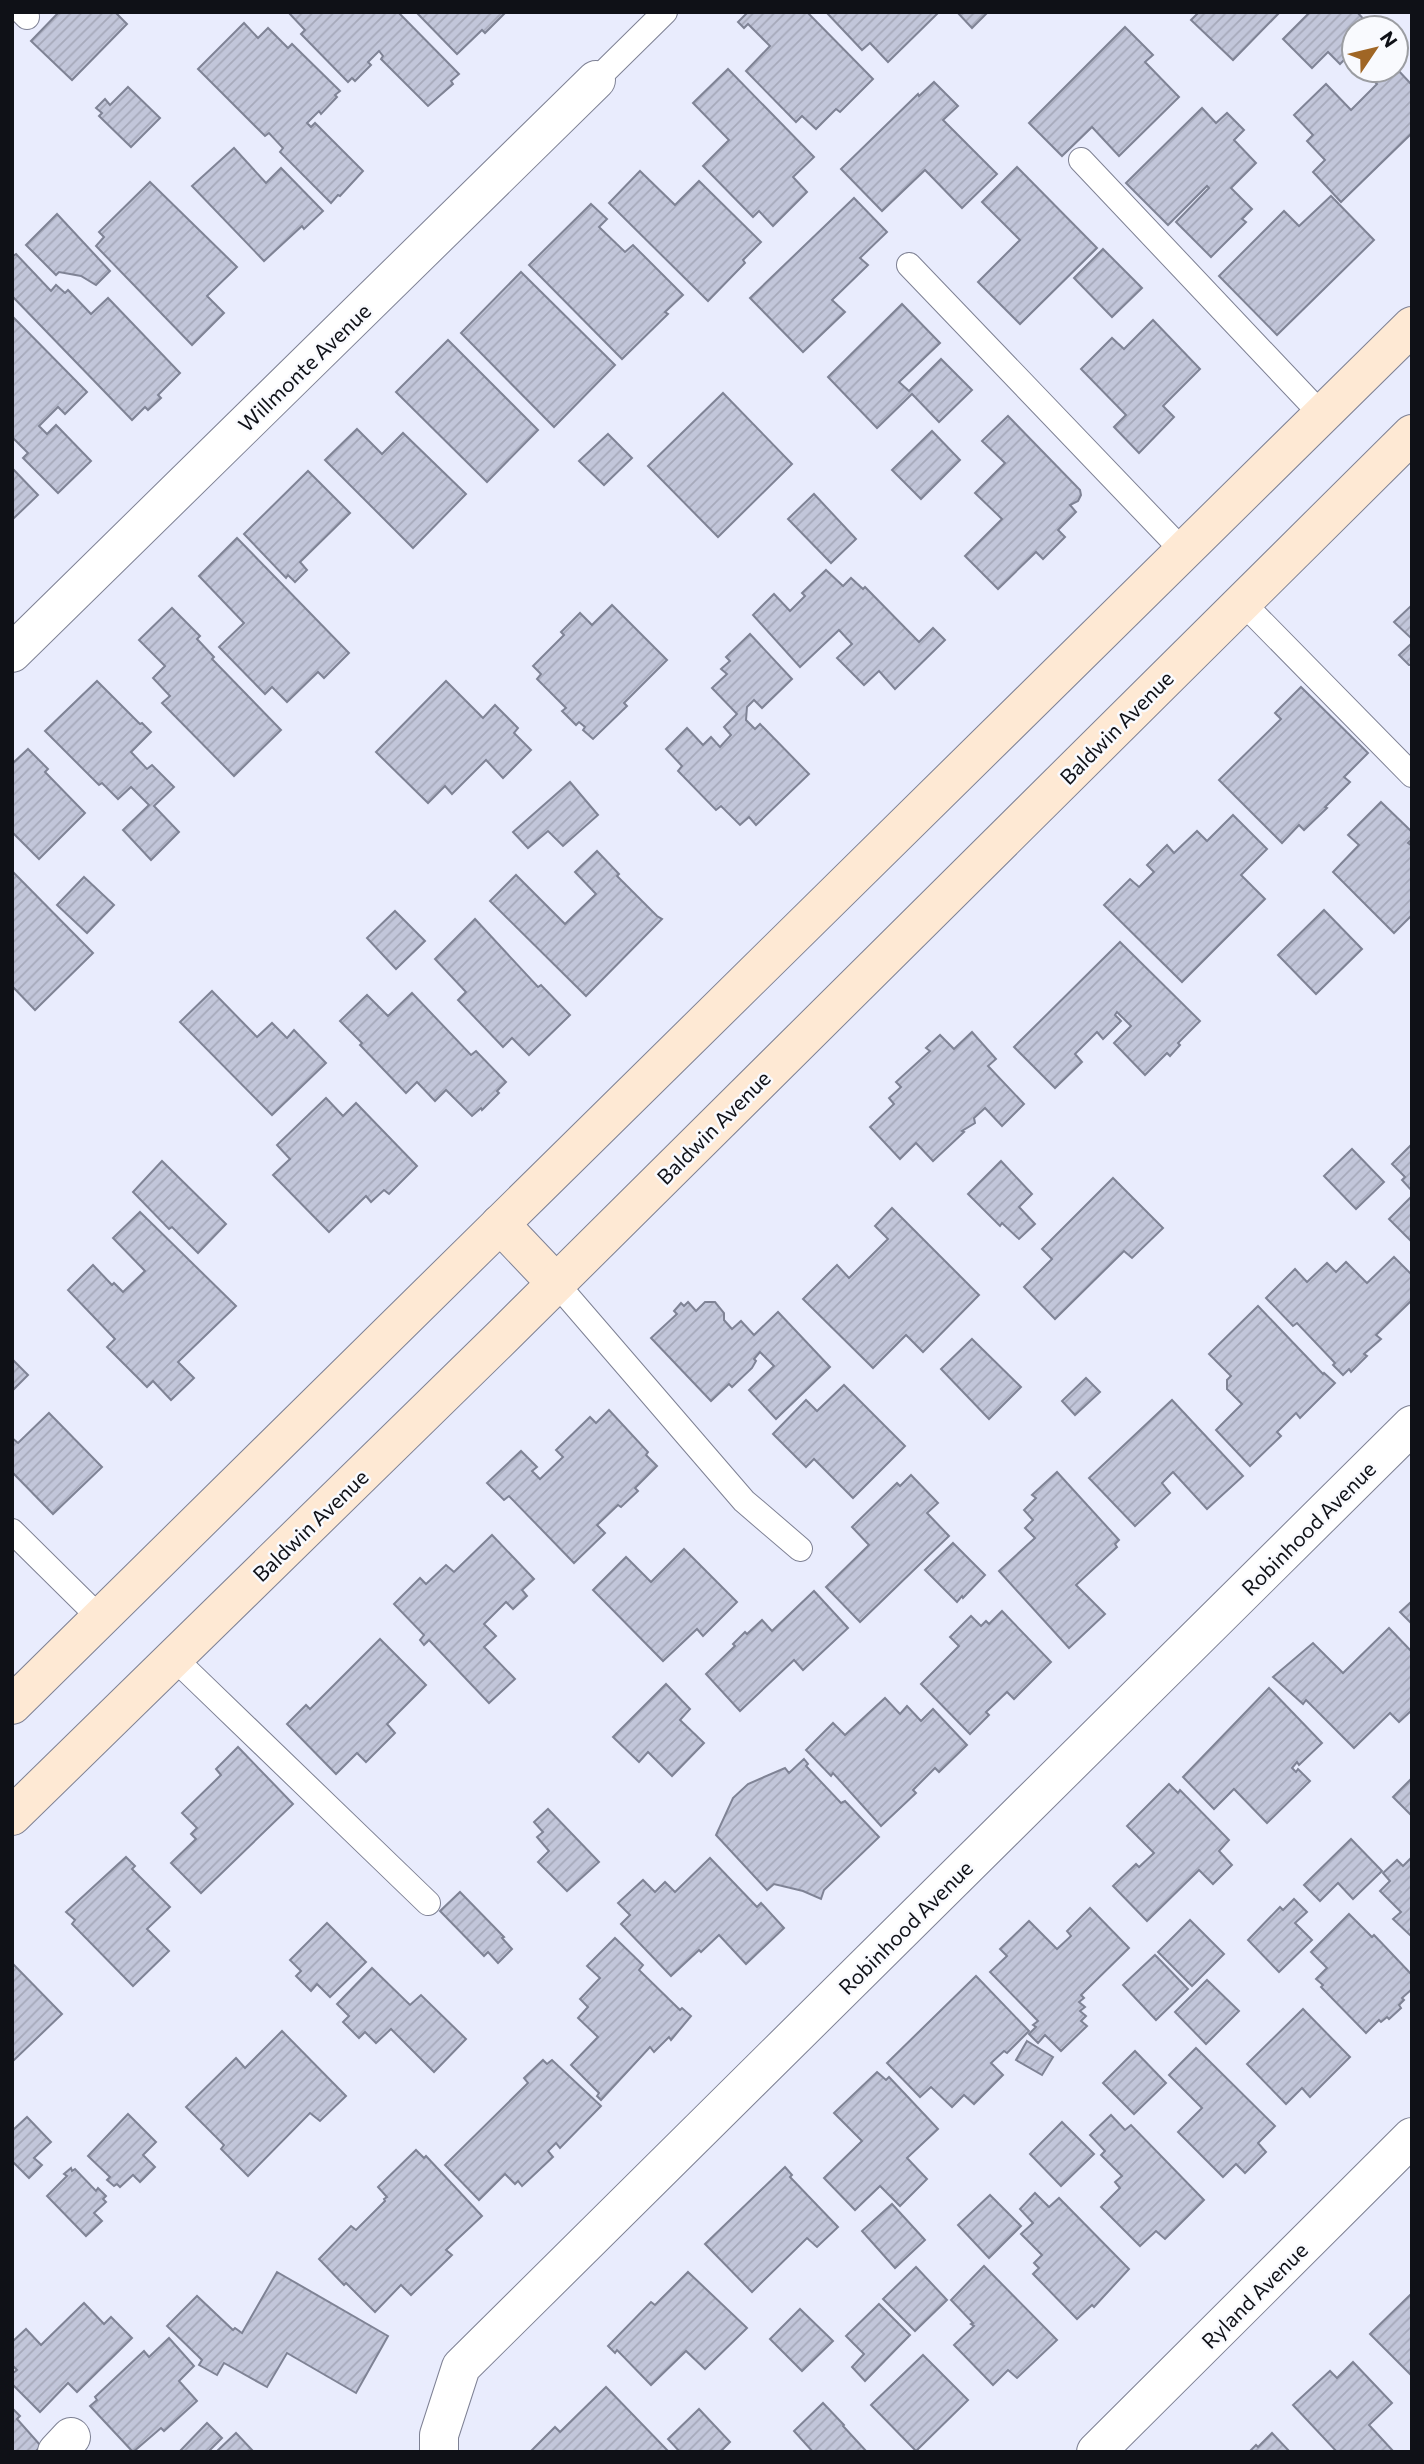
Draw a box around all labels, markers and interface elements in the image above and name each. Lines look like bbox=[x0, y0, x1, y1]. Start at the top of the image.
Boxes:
north arrow bbox=[1340, 14, 1410, 84]
text: N bbox=[1376, 27, 1403, 51]
street label: Willmonte Avenue bbox=[233, 298, 375, 436]
street label: Baldwin Avenue bbox=[1054, 665, 1178, 789]
street label: Baldwin Avenue bbox=[651, 1065, 775, 1189]
street label: Robinhood Avenue bbox=[1236, 1456, 1380, 1600]
street label: Baldwin Avenue bbox=[247, 1464, 373, 1586]
street label: Robinhood Avenue bbox=[833, 1855, 977, 1999]
street label: Ryland Avenue bbox=[1196, 2237, 1312, 2353]

